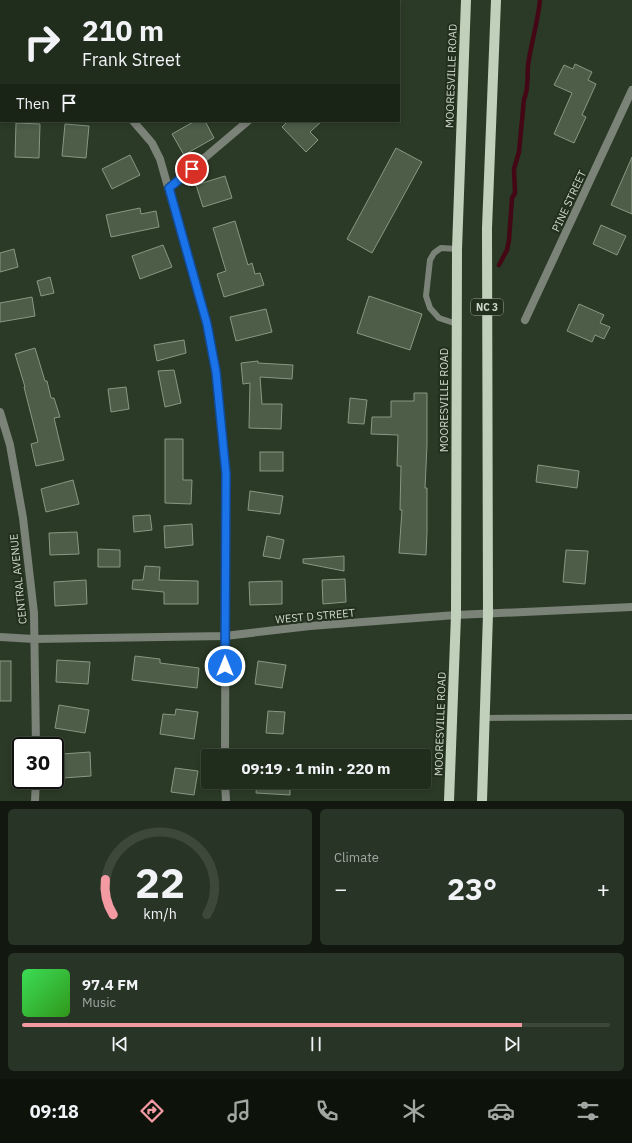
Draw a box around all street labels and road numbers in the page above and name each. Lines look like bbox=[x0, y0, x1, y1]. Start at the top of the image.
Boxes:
street label: MOORESVILLE ROAD bbox=[442, 24, 460, 128]
street label: PINE STREET bbox=[549, 167, 590, 234]
road number: NC 3 bbox=[471, 299, 503, 315]
street label: MOORESVILLE ROAD bbox=[437, 348, 451, 452]
street label: CENTRAL AVENUE bbox=[6, 533, 30, 625]
street label: WEST D STREET bbox=[275, 605, 356, 626]
street label: MOORESVILLE ROAD bbox=[431, 672, 449, 776]

